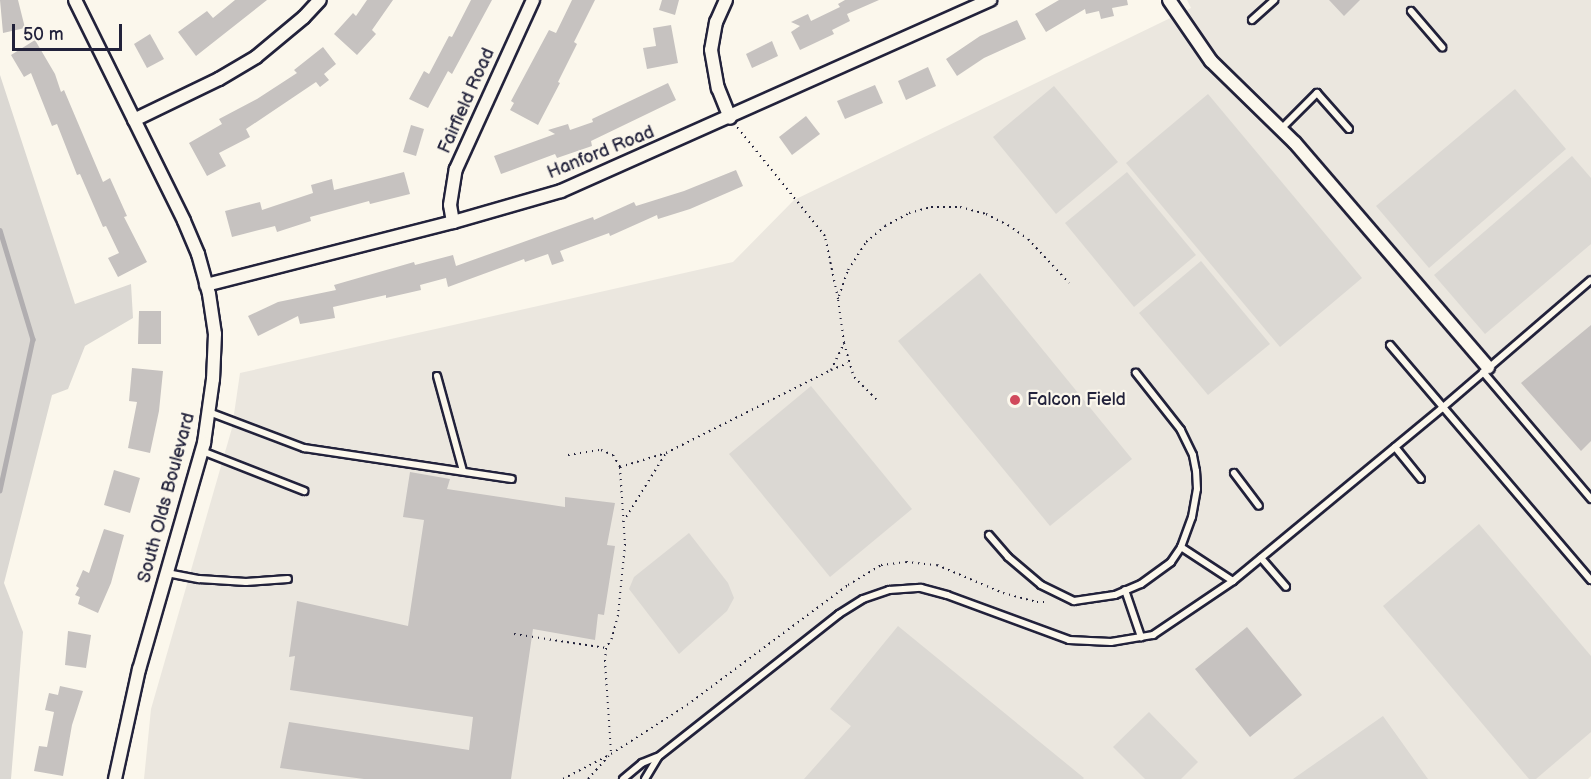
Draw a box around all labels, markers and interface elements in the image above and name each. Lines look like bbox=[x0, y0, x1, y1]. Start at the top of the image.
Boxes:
scale bar bbox=[15, 12, 124, 50]
text: 50 m bbox=[23, 24, 64, 45]
street label: Fairfield Road bbox=[434, 45, 500, 157]
street label: Hanford Road bbox=[544, 122, 658, 184]
place label: Falcon Field bbox=[1027, 389, 1126, 411]
marker: Falcon Field bbox=[1008, 393, 1022, 407]
street label: South Olds Boulevard bbox=[134, 411, 200, 585]

